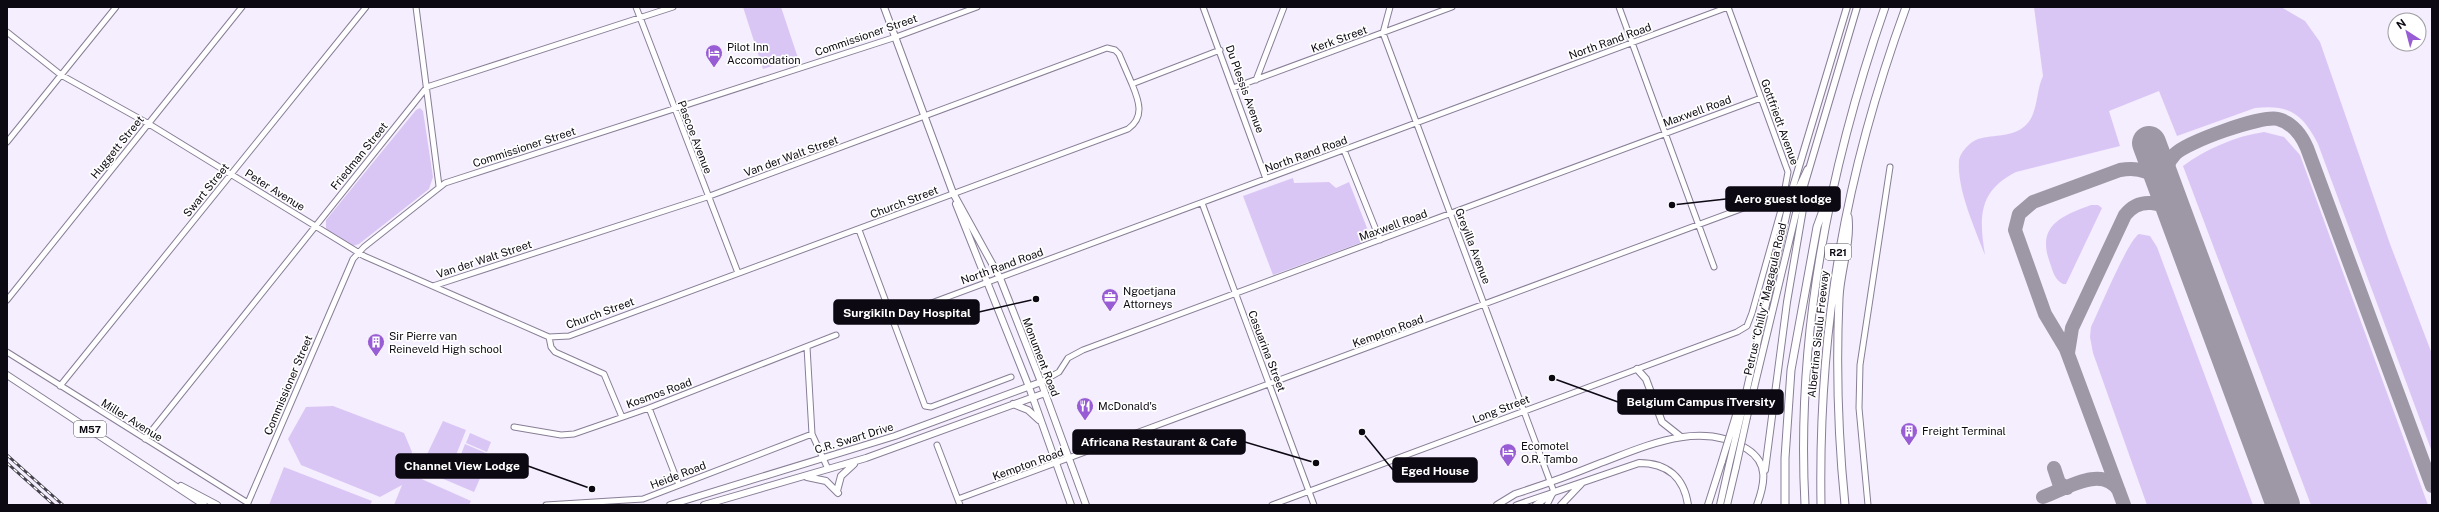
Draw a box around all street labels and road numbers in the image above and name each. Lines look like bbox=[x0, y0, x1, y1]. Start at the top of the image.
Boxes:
street label: Commissioner Street bbox=[813, 12, 919, 58]
street label: North Rand Road bbox=[1567, 20, 1653, 62]
street label: Kerk Street bbox=[1309, 23, 1369, 55]
street label: Du Plessis Avenue bbox=[1223, 43, 1267, 135]
street label: Gottfriedt Avenue bbox=[1759, 77, 1801, 167]
street label: Maxwell Road bbox=[1661, 93, 1733, 129]
street label: Pascoe Avenue bbox=[676, 99, 714, 175]
street label: Huggett Street bbox=[88, 113, 146, 181]
street label: Friedman Street bbox=[328, 120, 390, 192]
street label: Commissioner Street bbox=[471, 125, 577, 169]
street label: Van der Walt Street bbox=[742, 133, 840, 179]
street label: North Rand Road bbox=[1263, 133, 1349, 175]
street label: Swart Street bbox=[181, 161, 231, 219]
street label: Peter Avenue bbox=[243, 167, 307, 213]
street label: Church Street bbox=[868, 184, 940, 220]
street label: Greyilla Avenue bbox=[1453, 206, 1493, 286]
street label: Maxwell Road bbox=[1357, 207, 1429, 243]
street label: Petrus “Chilly” Magagula Road bbox=[1742, 222, 1788, 376]
street label: Van der Walt Street bbox=[435, 238, 533, 280]
road number: R21 bbox=[1825, 244, 1851, 260]
street label: North Rand Road bbox=[959, 245, 1045, 287]
street label: Albertina Sisulu Freeway bbox=[1805, 270, 1831, 398]
street label: Church Street bbox=[564, 295, 636, 331]
street label: Casuarina Street bbox=[1246, 309, 1288, 393]
street label: Kempton Road bbox=[1351, 313, 1425, 349]
street label: Monument Road bbox=[1020, 316, 1062, 398]
street label: Commissioner Street bbox=[262, 333, 314, 437]
street label: Kosmos Road bbox=[625, 376, 693, 410]
street label: Long Street bbox=[1471, 393, 1531, 425]
street label: Miller Avenue bbox=[99, 396, 165, 444]
street label: C.R. Swart Drive bbox=[813, 420, 895, 456]
road number: M57 bbox=[74, 421, 106, 437]
street label: Kempton Road bbox=[991, 446, 1065, 482]
street label: Heide Road bbox=[648, 459, 708, 491]

